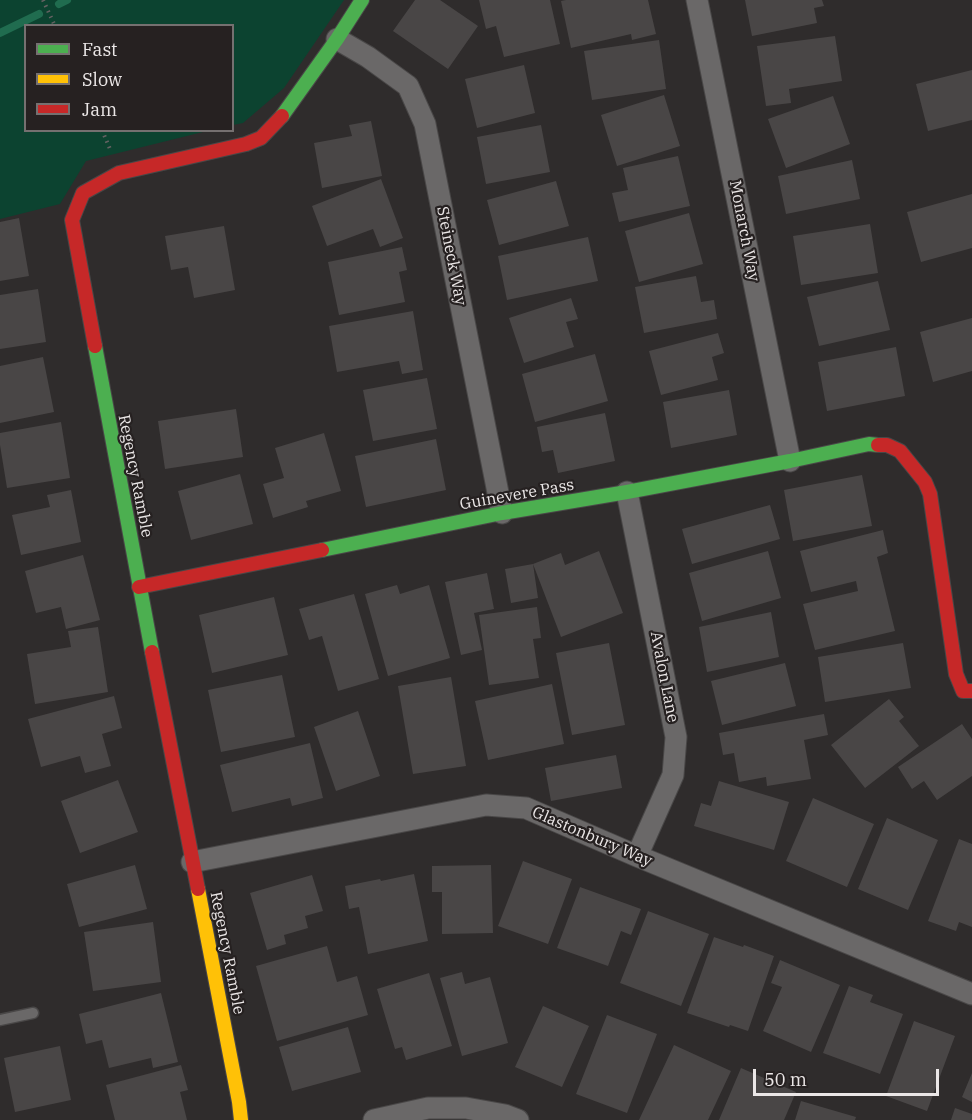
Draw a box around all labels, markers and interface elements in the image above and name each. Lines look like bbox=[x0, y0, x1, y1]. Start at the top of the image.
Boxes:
legend bbox=[24, 24, 234, 132]
text: Fast bbox=[82, 38, 117, 61]
text: Slow bbox=[82, 68, 122, 91]
text: Jam bbox=[82, 98, 117, 121]
street label: Monarch Way bbox=[725, 179, 763, 283]
street label: Steineck Way bbox=[432, 205, 470, 307]
street label: Regency Ramble bbox=[114, 413, 156, 539]
street label: Guinevere Pass bbox=[458, 476, 576, 514]
street label: Avalon Lane bbox=[646, 630, 682, 724]
street label: Glastonbury Way bbox=[529, 803, 655, 871]
street label: Regency Ramble bbox=[206, 890, 248, 1016]
scale bar bbox=[756, 1057, 942, 1095]
text: 50 m bbox=[764, 1068, 807, 1091]

